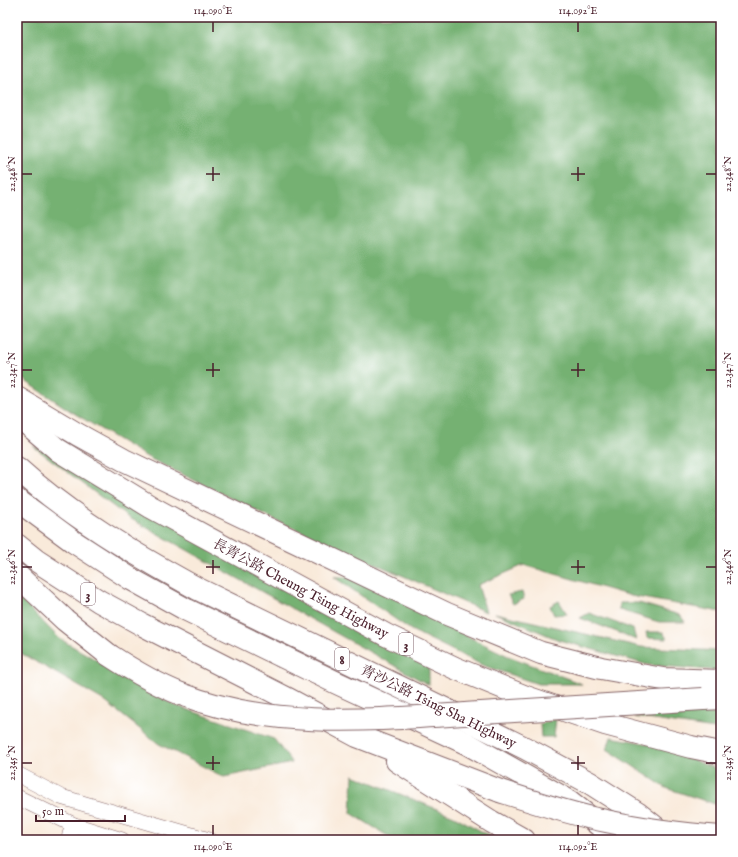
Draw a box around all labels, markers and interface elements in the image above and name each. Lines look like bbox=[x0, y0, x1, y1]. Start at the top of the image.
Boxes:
text: 114.090°E bbox=[193, 5, 233, 18]
text: 114.092°E bbox=[559, 5, 597, 18]
text: 22.348°N bbox=[6, 156, 19, 192]
text: 22.348°N bbox=[722, 156, 735, 192]
text: 22.347°N bbox=[6, 351, 19, 388]
text: 22.347°N bbox=[722, 351, 735, 388]
street label: 長青公路 Cheung Tsing Highway bbox=[209, 535, 392, 643]
text: 22.346°N bbox=[6, 549, 19, 585]
text: 22.346°N bbox=[722, 549, 735, 585]
road number: 3 bbox=[81, 583, 95, 605]
road number: 3 bbox=[399, 633, 413, 655]
road number: 8 bbox=[335, 648, 349, 670]
street label: 青沙公路 Tsing Sha Highway bbox=[358, 661, 520, 753]
text: 22.345°N bbox=[6, 745, 19, 781]
text: 22.345°N bbox=[722, 745, 735, 781]
scale bar bbox=[36, 797, 125, 823]
text: 50 m bbox=[42, 804, 64, 819]
text: 114.090°E bbox=[193, 841, 233, 854]
text: 114.092°E bbox=[559, 841, 597, 854]

